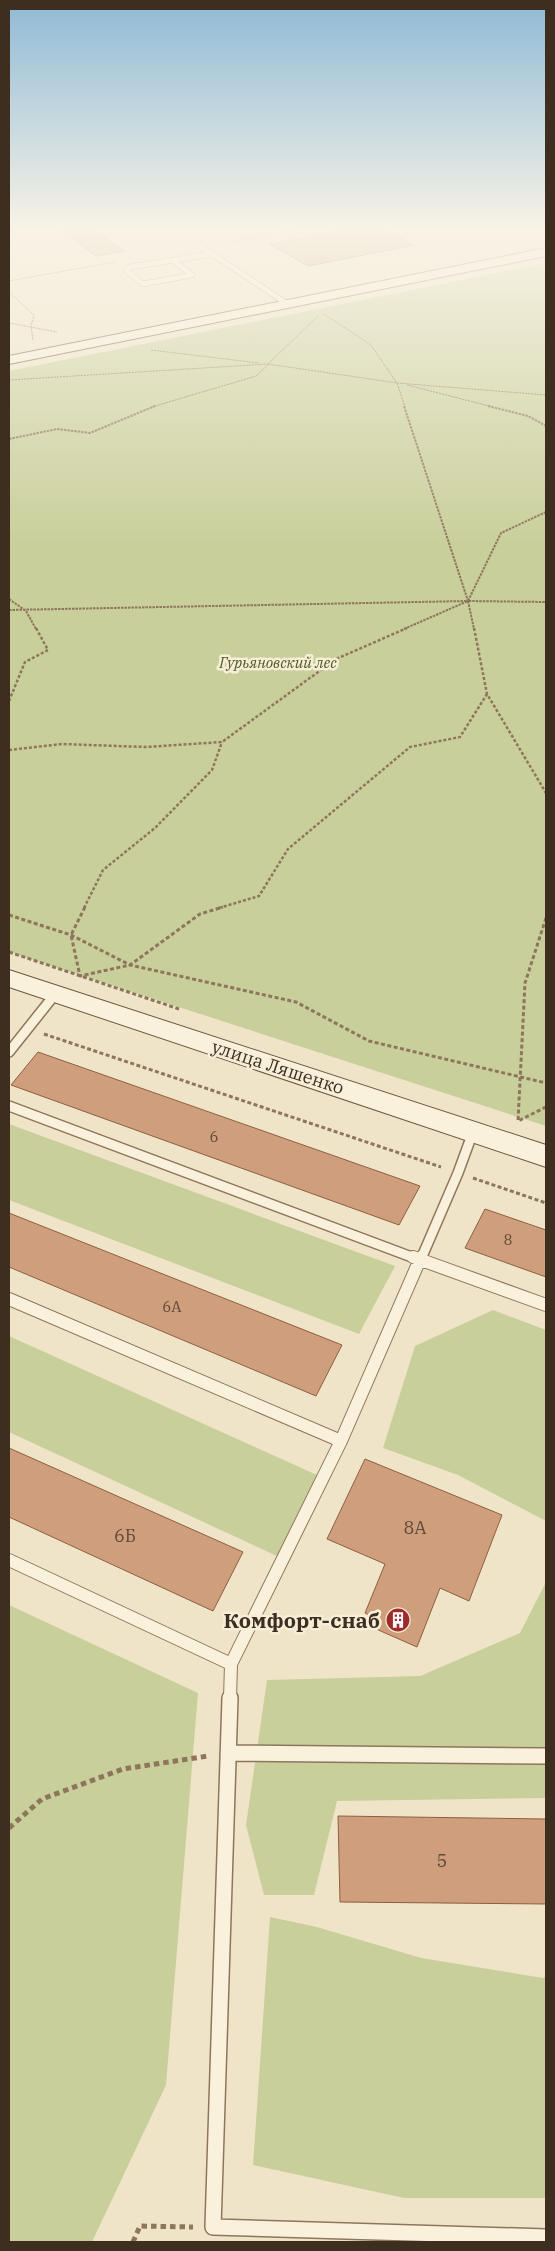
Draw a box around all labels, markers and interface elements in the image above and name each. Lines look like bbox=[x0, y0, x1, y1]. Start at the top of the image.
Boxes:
park label: Гурьяновский лес bbox=[218, 653, 337, 672]
street label: улица Ляшенко bbox=[209, 1035, 347, 1099]
house number: 6 bbox=[209, 1127, 219, 1146]
house number: 8 bbox=[503, 1230, 513, 1249]
house number: 6А bbox=[162, 1297, 182, 1316]
house number: 8А bbox=[403, 1516, 427, 1539]
house number: 6Б bbox=[114, 1524, 136, 1547]
place label: Комфорт-снаб bbox=[223, 1606, 380, 1634]
building icon: Комфорт-снаб bbox=[385, 1607, 411, 1633]
house number: 5 bbox=[437, 1849, 447, 1872]

